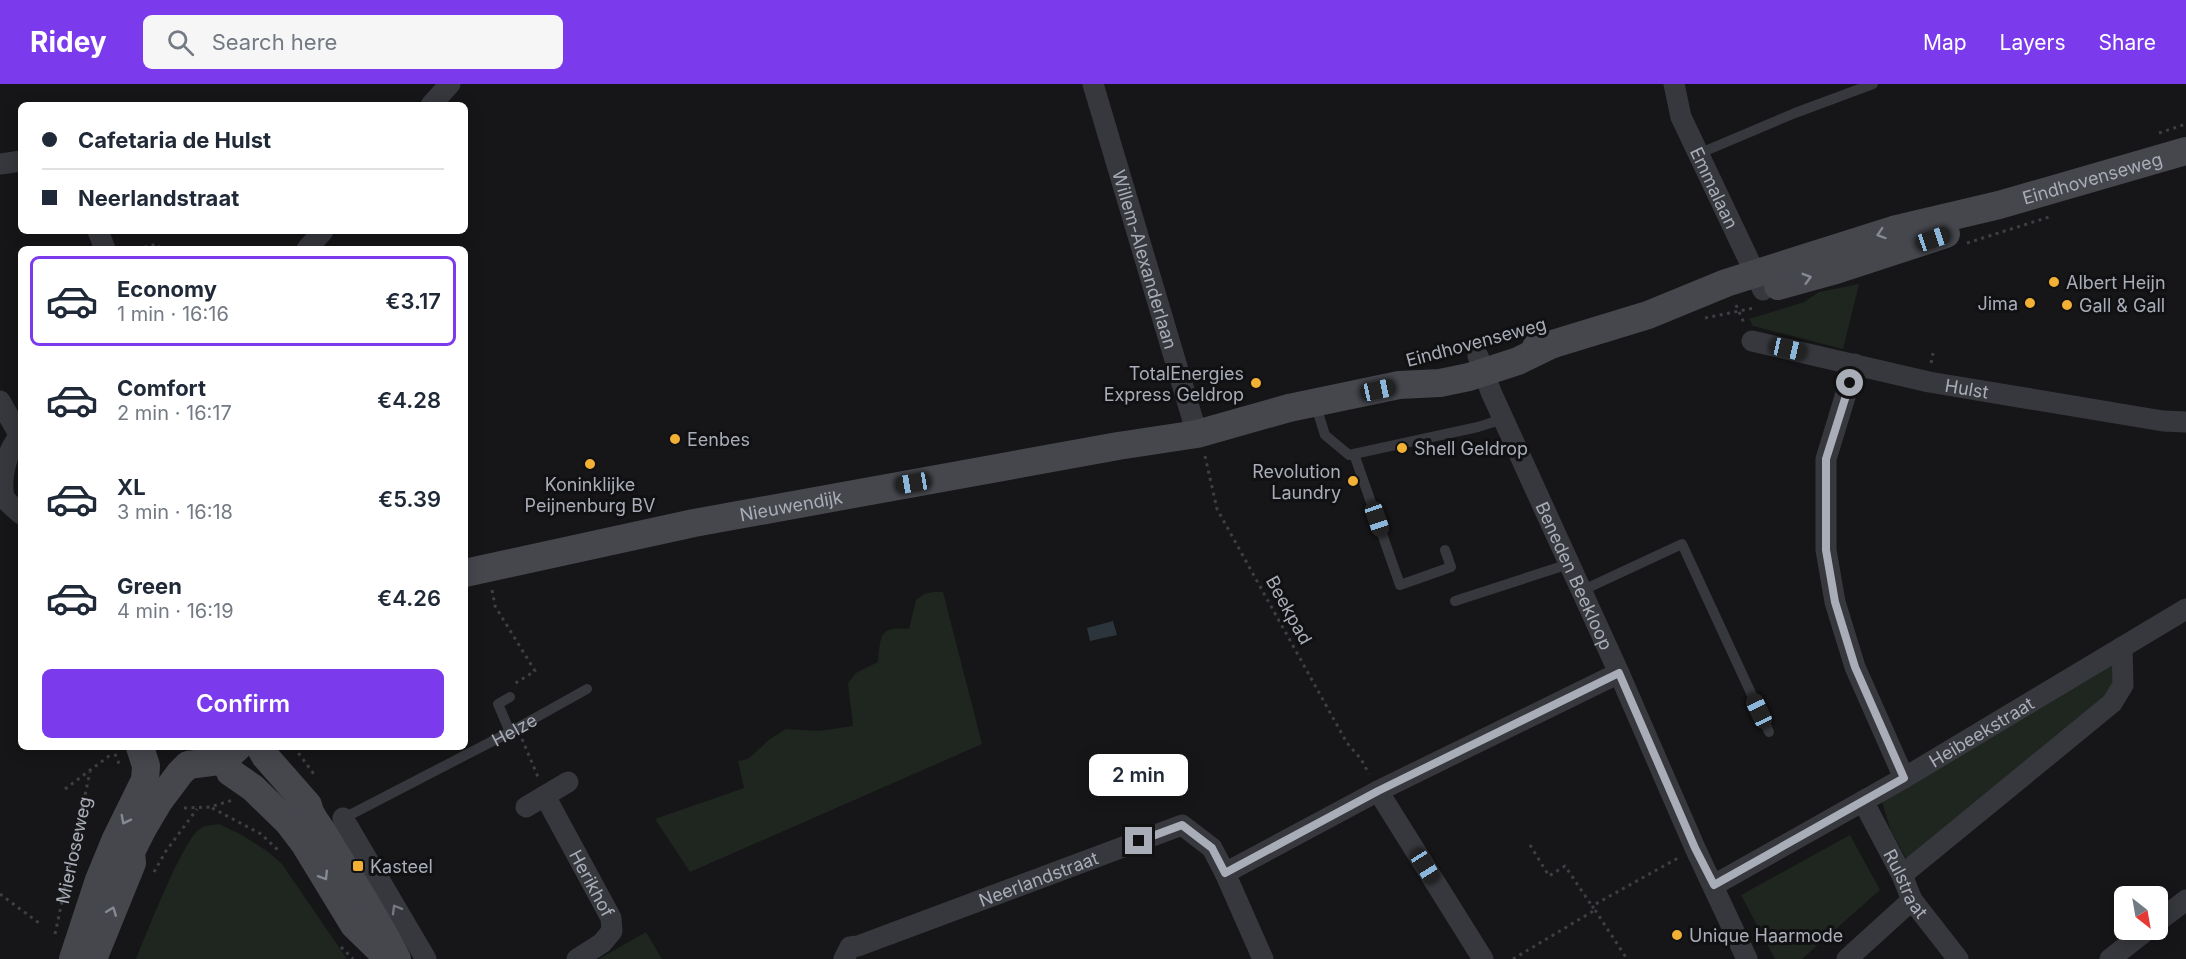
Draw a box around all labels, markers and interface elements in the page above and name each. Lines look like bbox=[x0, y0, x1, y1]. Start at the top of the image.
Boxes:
search box bbox=[143, 15, 563, 69]
text: Ridey bbox=[30, 25, 107, 59]
icon: search bbox=[164, 26, 197, 59]
text: Search here bbox=[212, 29, 337, 55]
text: Map bbox=[1923, 30, 1967, 55]
text: Layers bbox=[2000, 30, 2066, 55]
text: Share bbox=[2099, 30, 2156, 55]
text: Cafetaria de Hulst bbox=[78, 127, 271, 153]
street label: Emmalaan bbox=[1686, 144, 1743, 232]
street label: Eindhovenseweg bbox=[2020, 148, 2165, 208]
street label: Willem-Alexanderlaan bbox=[1109, 167, 1182, 352]
text: Neerlandstraat bbox=[78, 185, 239, 211]
car bbox=[1913, 225, 1953, 253]
one-way arrow bbox=[1876, 227, 1887, 239]
place label: Albert Heijn bbox=[2066, 272, 2166, 293]
one-way arrow bbox=[1802, 273, 1812, 286]
icon: car bbox=[45, 274, 99, 328]
marker: Albert Heijn bbox=[2047, 275, 2061, 289]
text: Economy bbox=[117, 276, 217, 302]
text: €3.17 bbox=[386, 288, 441, 314]
place label: Jima bbox=[1977, 293, 2018, 314]
place label: Gall & Gall bbox=[2079, 295, 2165, 316]
marker: Jima bbox=[2023, 296, 2037, 310]
marker: Gall & Gall bbox=[2060, 298, 2074, 312]
text: 1 min · 16:16 bbox=[117, 302, 229, 326]
street label: Eindhovenseweg bbox=[1404, 313, 1548, 371]
car bbox=[1768, 336, 1808, 362]
place label: TotalEnergies Express Geldrop bbox=[1104, 363, 1244, 405]
route start bbox=[1836, 369, 1863, 396]
icon: car bbox=[45, 373, 99, 427]
street label: Hulst bbox=[1943, 374, 1990, 402]
text: Comfort bbox=[117, 375, 206, 401]
marker: TotalEnergies Express Geldrop bbox=[1249, 376, 1263, 390]
car bbox=[1359, 377, 1397, 403]
text: €4.28 bbox=[377, 387, 441, 413]
text: 2 min · 16:17 bbox=[117, 401, 232, 425]
place label: Eenbes bbox=[687, 429, 750, 450]
marker: Eenbes bbox=[668, 432, 682, 446]
place label: Shell Geldrop bbox=[1414, 438, 1528, 459]
marker: Shell Geldrop bbox=[1395, 441, 1409, 455]
marker: Koninklijke Peijnenburg BV bbox=[583, 457, 597, 471]
place label: Revolution Laundry bbox=[1252, 461, 1341, 503]
car bbox=[894, 471, 932, 495]
icon: car bbox=[45, 472, 99, 526]
text: XL bbox=[117, 474, 146, 500]
place label: Koninklijke Peijnenburg BV bbox=[525, 474, 655, 516]
marker: Revolution Laundry bbox=[1346, 474, 1360, 488]
text: €5.39 bbox=[378, 486, 441, 512]
street label: Nieuwendijk bbox=[738, 486, 844, 525]
street label: Beneden Beekloop bbox=[1532, 498, 1617, 653]
car bbox=[1363, 499, 1391, 539]
text: 3 min · 16:18 bbox=[117, 500, 233, 524]
icon: car bbox=[45, 571, 99, 625]
street label: Beekpad bbox=[1262, 572, 1316, 648]
text: Green bbox=[117, 573, 182, 599]
text: €4.26 bbox=[377, 585, 441, 611]
text: 4 min · 16:19 bbox=[117, 599, 234, 623]
button: Confirm bbox=[42, 669, 444, 738]
car bbox=[1743, 691, 1775, 731]
street label: Heibeekstraat bbox=[1925, 692, 2037, 771]
street label: Helze bbox=[488, 709, 540, 750]
callout: 2 min bbox=[1090, 754, 1188, 796]
text: 2 min bbox=[1112, 763, 1165, 787]
street label: Mierloseweg bbox=[51, 794, 95, 905]
one-way arrow bbox=[121, 813, 133, 824]
route end bbox=[1125, 827, 1152, 854]
street label: Rulstraat bbox=[1880, 845, 1933, 922]
street label: Herikhof bbox=[565, 846, 619, 921]
car bbox=[1408, 846, 1442, 886]
street label: Neerlandstraat bbox=[976, 847, 1101, 911]
place label: Kasteel bbox=[370, 856, 433, 877]
marker: Kasteel bbox=[351, 859, 365, 873]
one-way arrow bbox=[317, 870, 329, 880]
north arrow bbox=[2114, 886, 2168, 940]
map controls bbox=[2114, 886, 2168, 940]
one-way arrow bbox=[392, 904, 404, 915]
one-way arrow bbox=[105, 906, 117, 917]
place label: Unique Haarmode bbox=[1689, 925, 1843, 946]
marker: Unique Haarmode bbox=[1670, 928, 1684, 942]

